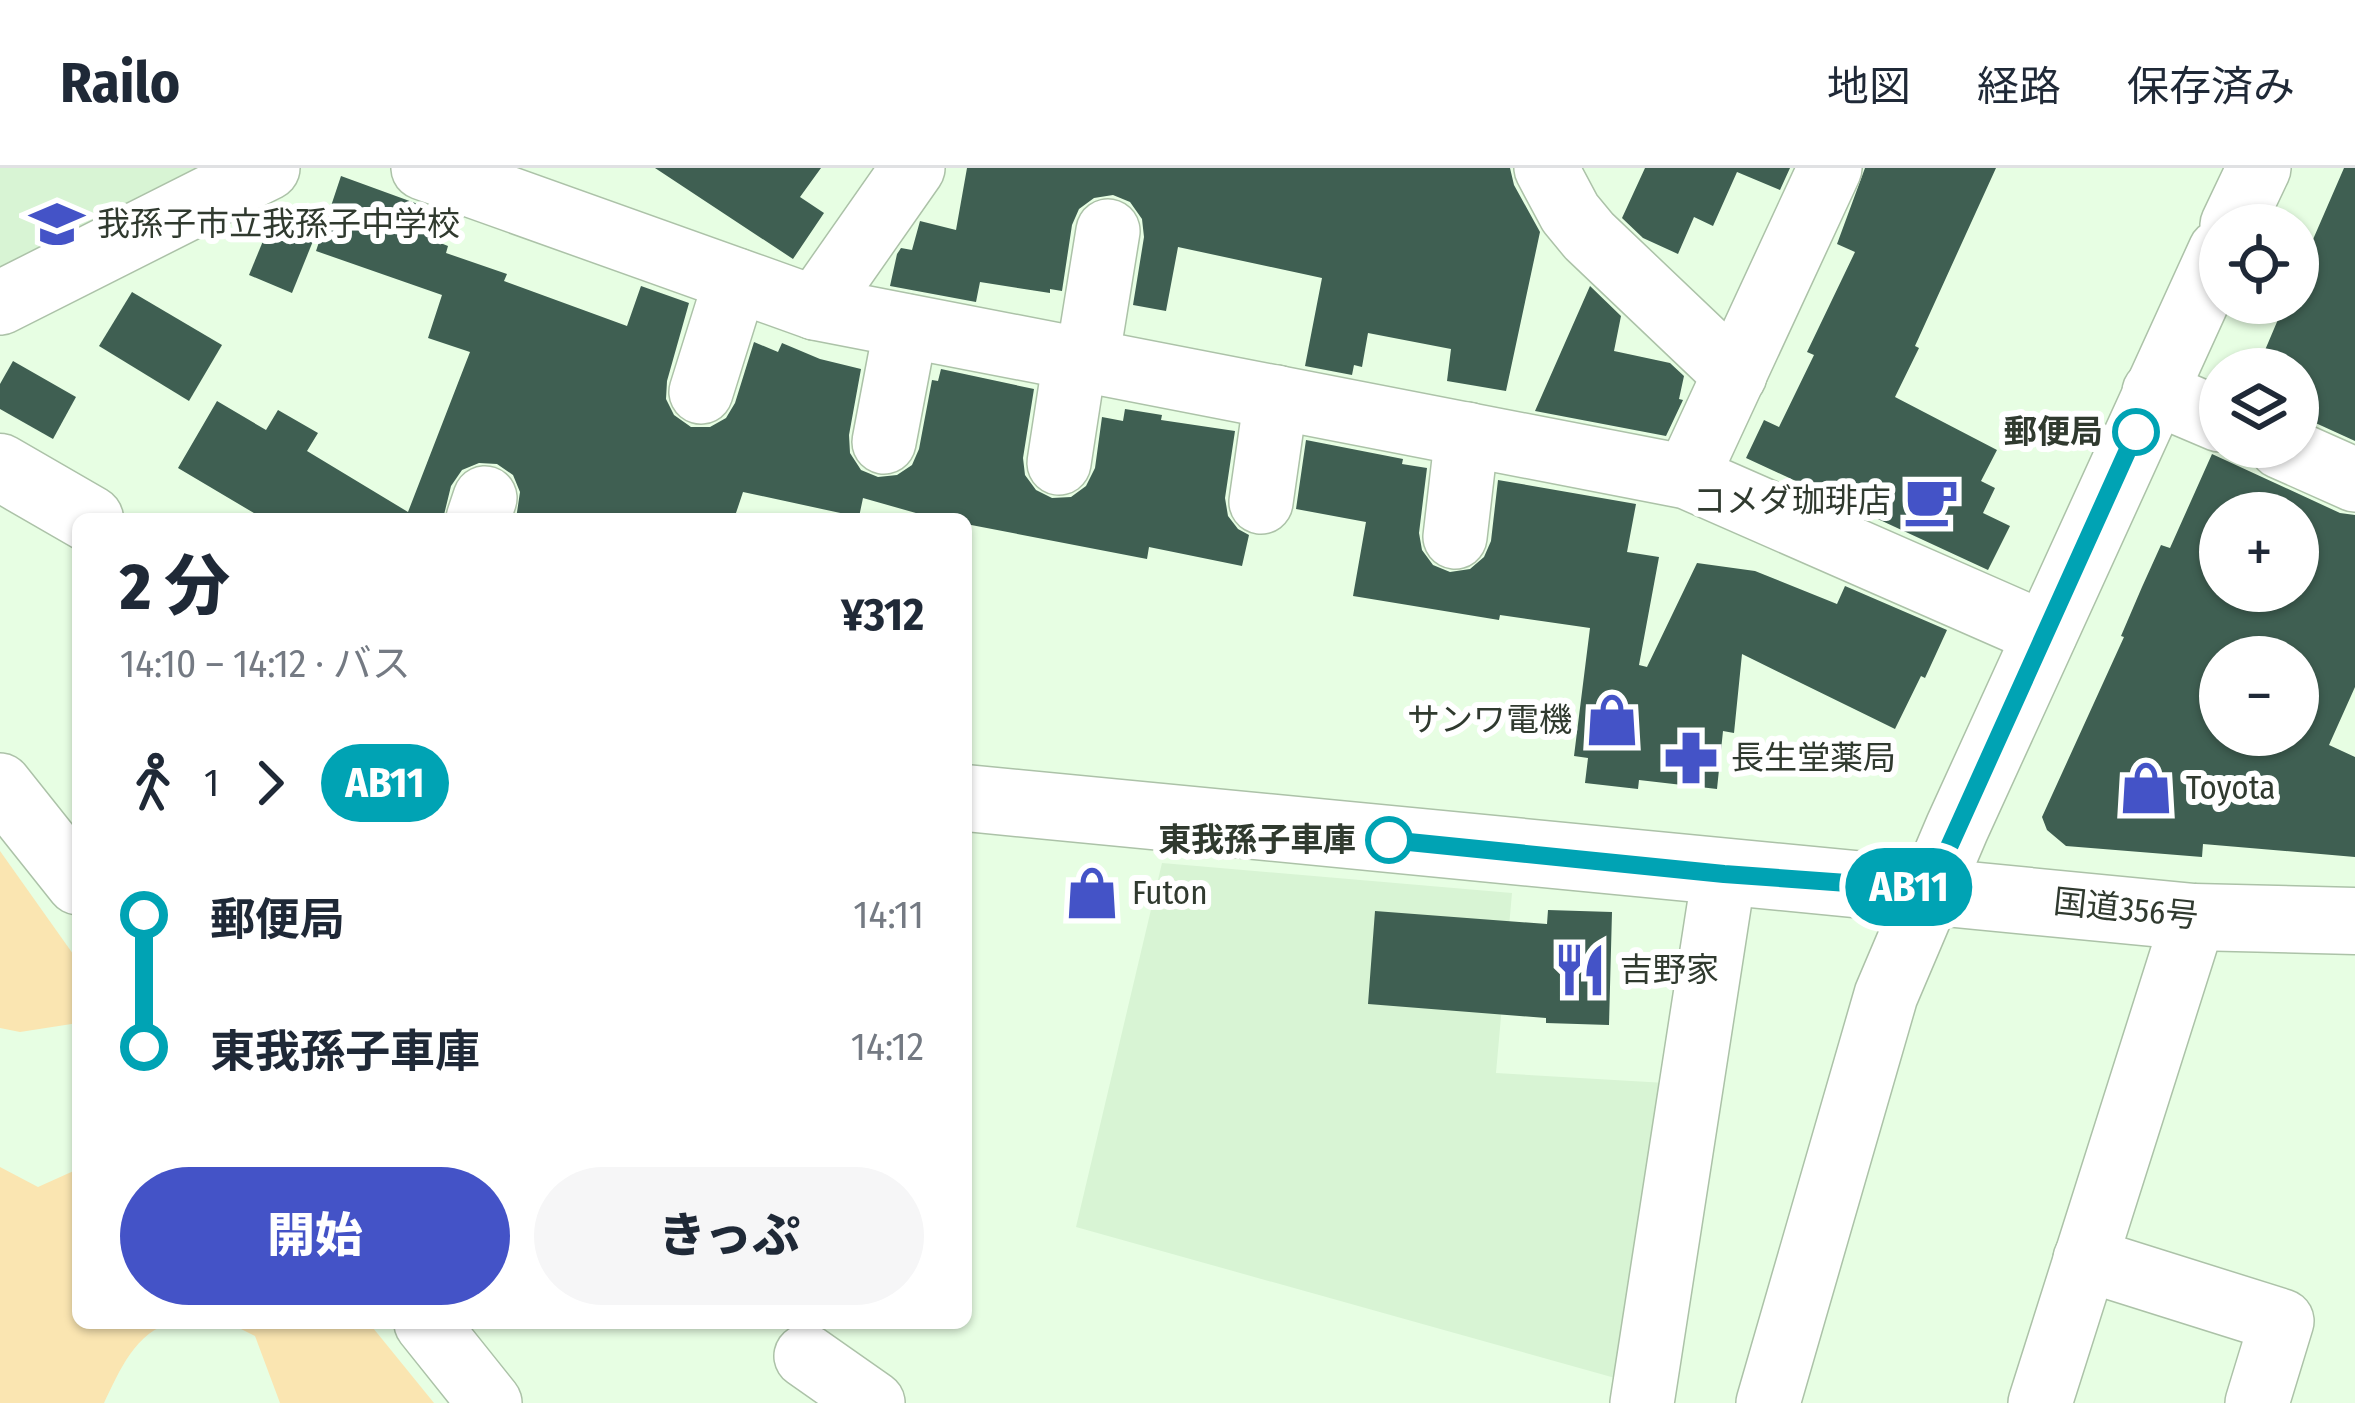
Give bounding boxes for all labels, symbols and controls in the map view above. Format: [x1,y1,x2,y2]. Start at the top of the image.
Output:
text: Railo [60,49,180,117]
text: 地図 [1827,62,1911,112]
text: 経路 [1977,62,2061,112]
text: 保存済み [2127,62,2295,112]
school or university icon: 我孫子市立我孫子中学校 [28,195,86,253]
place label: 我孫子市立我孫子中学校 [97,204,460,244]
map controls [2199,204,2319,756]
button: locate [2199,204,2319,324]
button: layers [2199,348,2319,468]
marker: 郵便局 [2114,410,2158,454]
place label: 郵便局 [2004,412,2103,452]
cafe icon: コメダ珈琲店 [1902,472,1960,530]
place label: コメダ珈琲店 [1693,481,1891,521]
button: + [2199,492,2319,612]
text: 2 分 [120,547,230,626]
text: ¥312 [841,588,924,642]
button: − [2199,636,2319,756]
text: 14:10 – 14:12 · バス [120,641,411,687]
shop icon: サンワ電機 [1583,691,1641,749]
place label: サンワ電機 [1407,700,1572,740]
pharmacy icon: 長生堂薬局 [1662,729,1720,787]
place label: 長生堂薬局 [1731,738,1896,778]
icon: walk [120,750,186,816]
icon: forward [237,750,303,816]
text: AB11 [345,758,425,808]
shop icon: Toyota [2117,759,2175,817]
text: 1 [204,760,219,806]
place label: Toyota [2186,768,2275,808]
marker: 東我孫子車庫 [1367,818,1411,862]
place label: 東我孫子車庫 [1158,820,1356,860]
line badge: AB11 [1825,848,1993,926]
text: AB11 [1869,862,1949,912]
shop icon: Futon [1063,864,1121,922]
place label: Futon [1132,873,1208,913]
street label: 国道356号 [2052,882,2200,936]
text: 14:11 [853,892,924,938]
text: 郵便局 [210,893,345,947]
restaurant icon: 吉野家 [1551,941,1609,999]
place label: 吉野家 [1620,950,1719,990]
text: 14:12 [851,1024,924,1070]
text: 東我孫子車庫 [210,1025,480,1079]
button: 開始 [120,1167,510,1305]
button: きっぷ [534,1167,924,1305]

